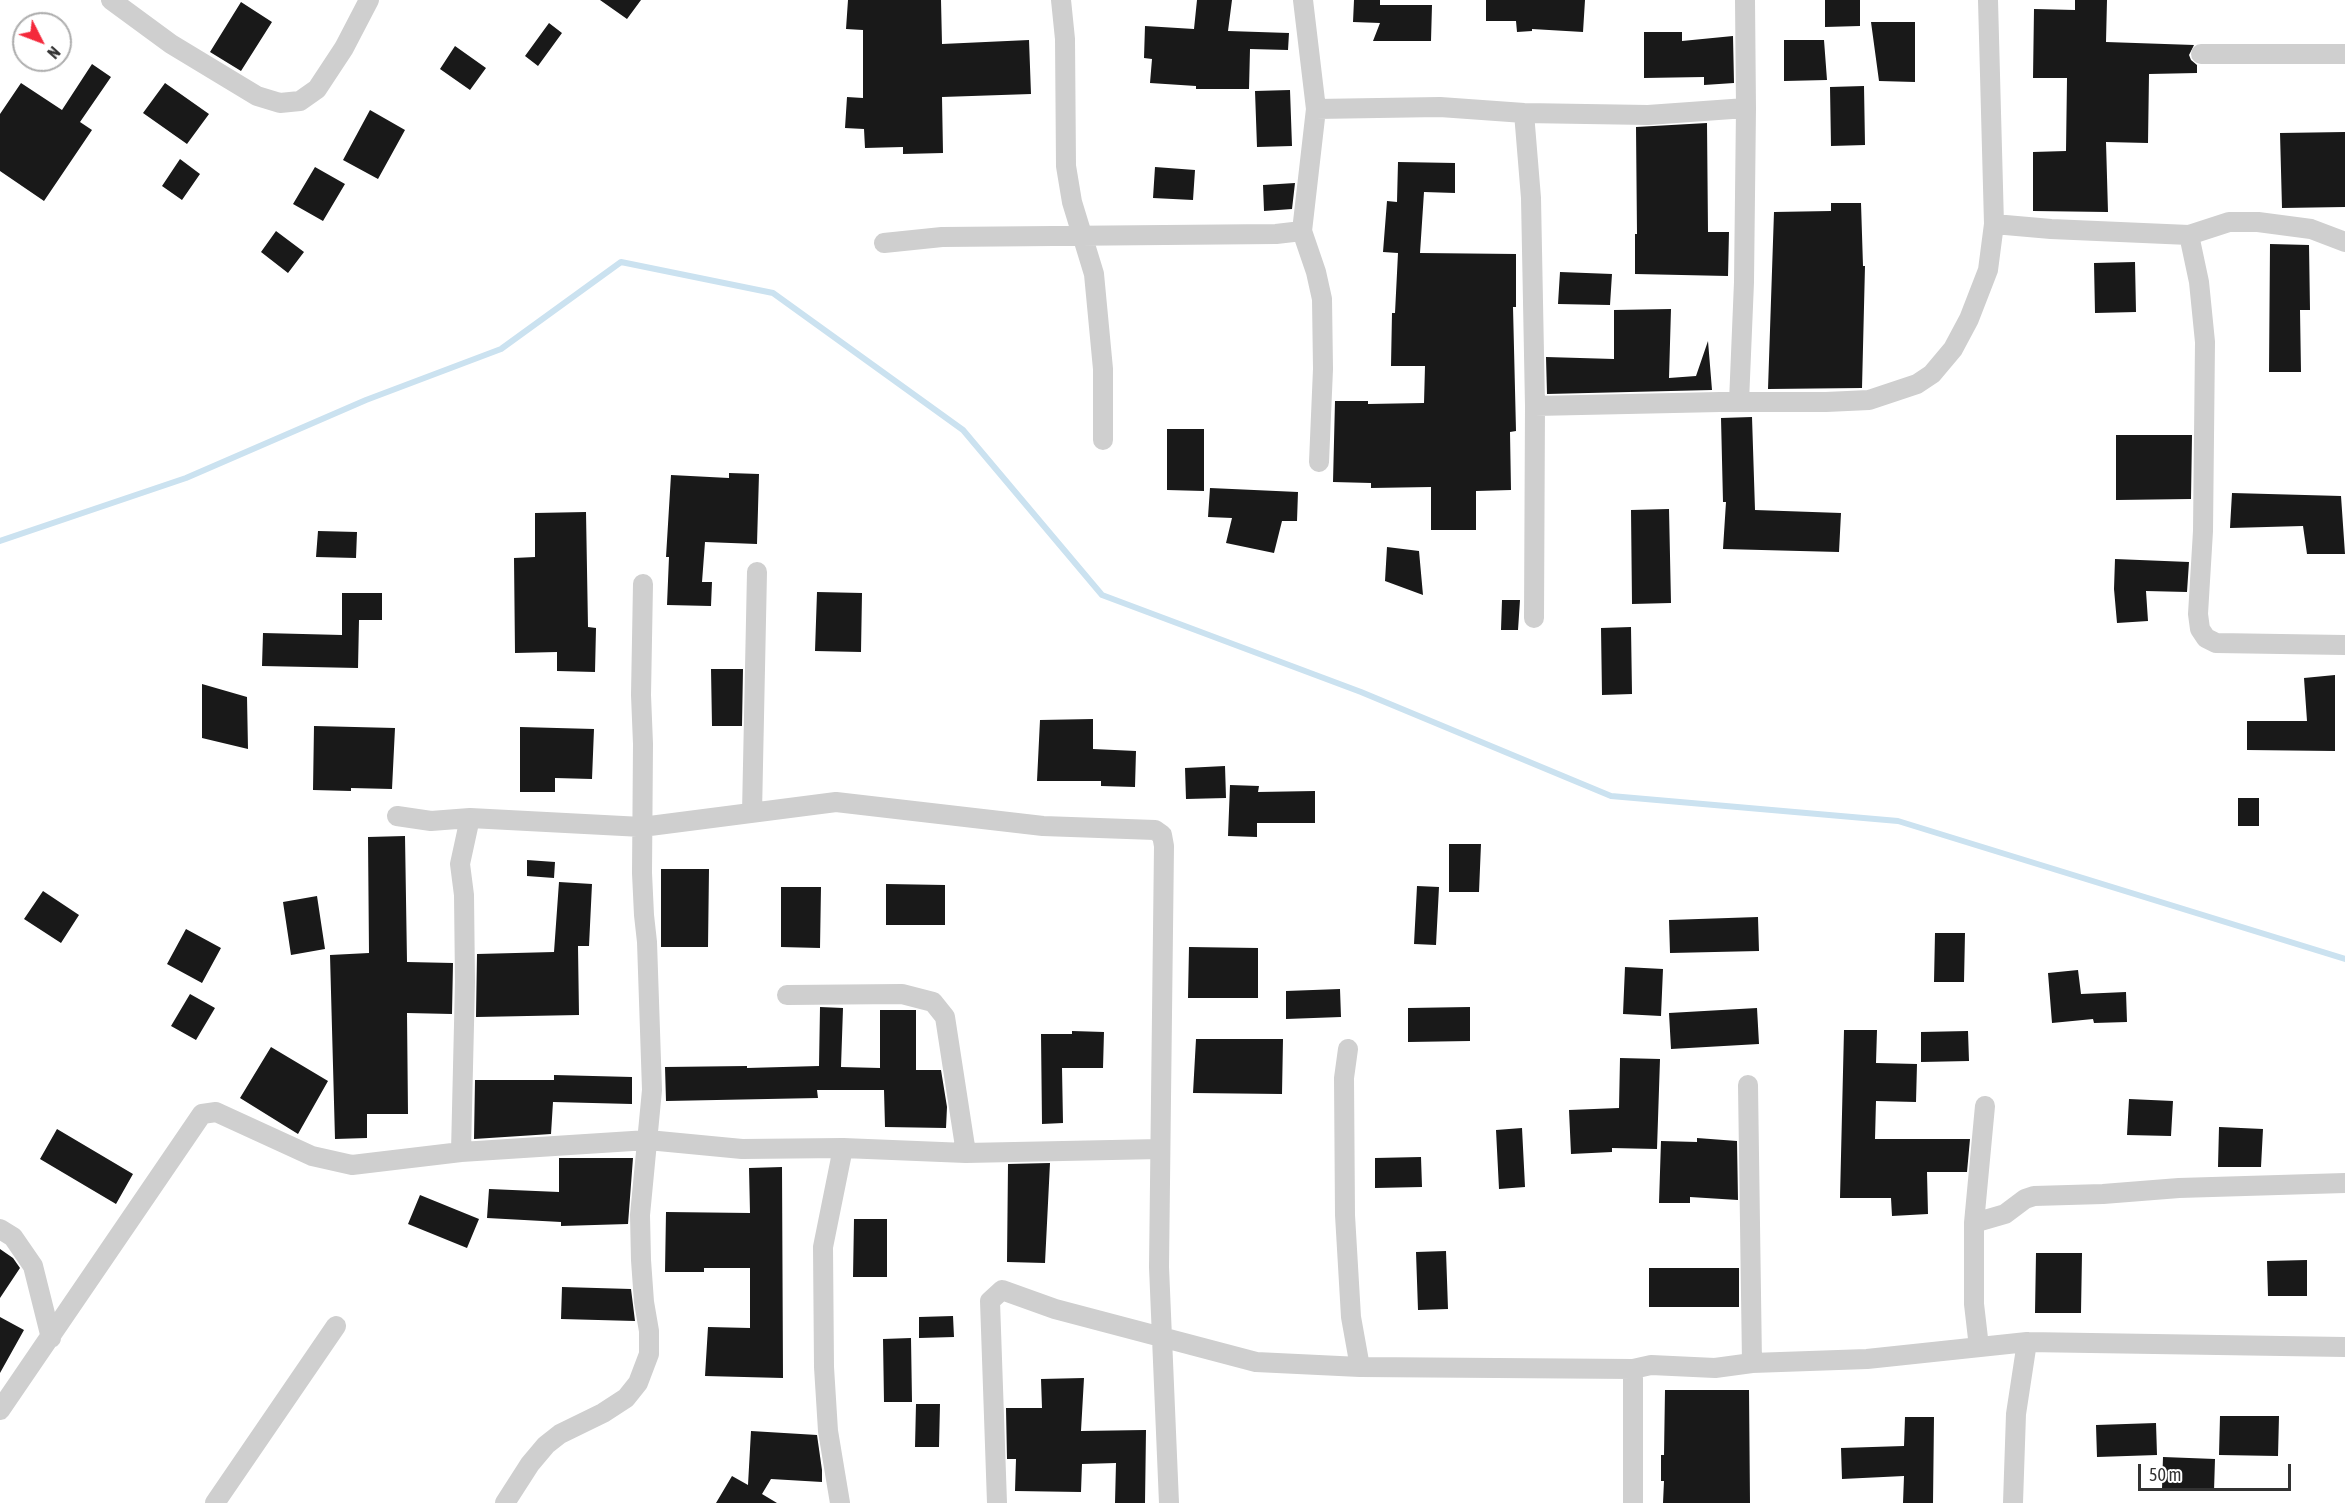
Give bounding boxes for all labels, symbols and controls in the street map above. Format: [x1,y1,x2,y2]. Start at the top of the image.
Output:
north arrow [12,12,72,72]
text: N [44,43,64,62]
scale bar [2141,1452,2294,1490]
text: 50 m [2149,1464,2181,1485]

